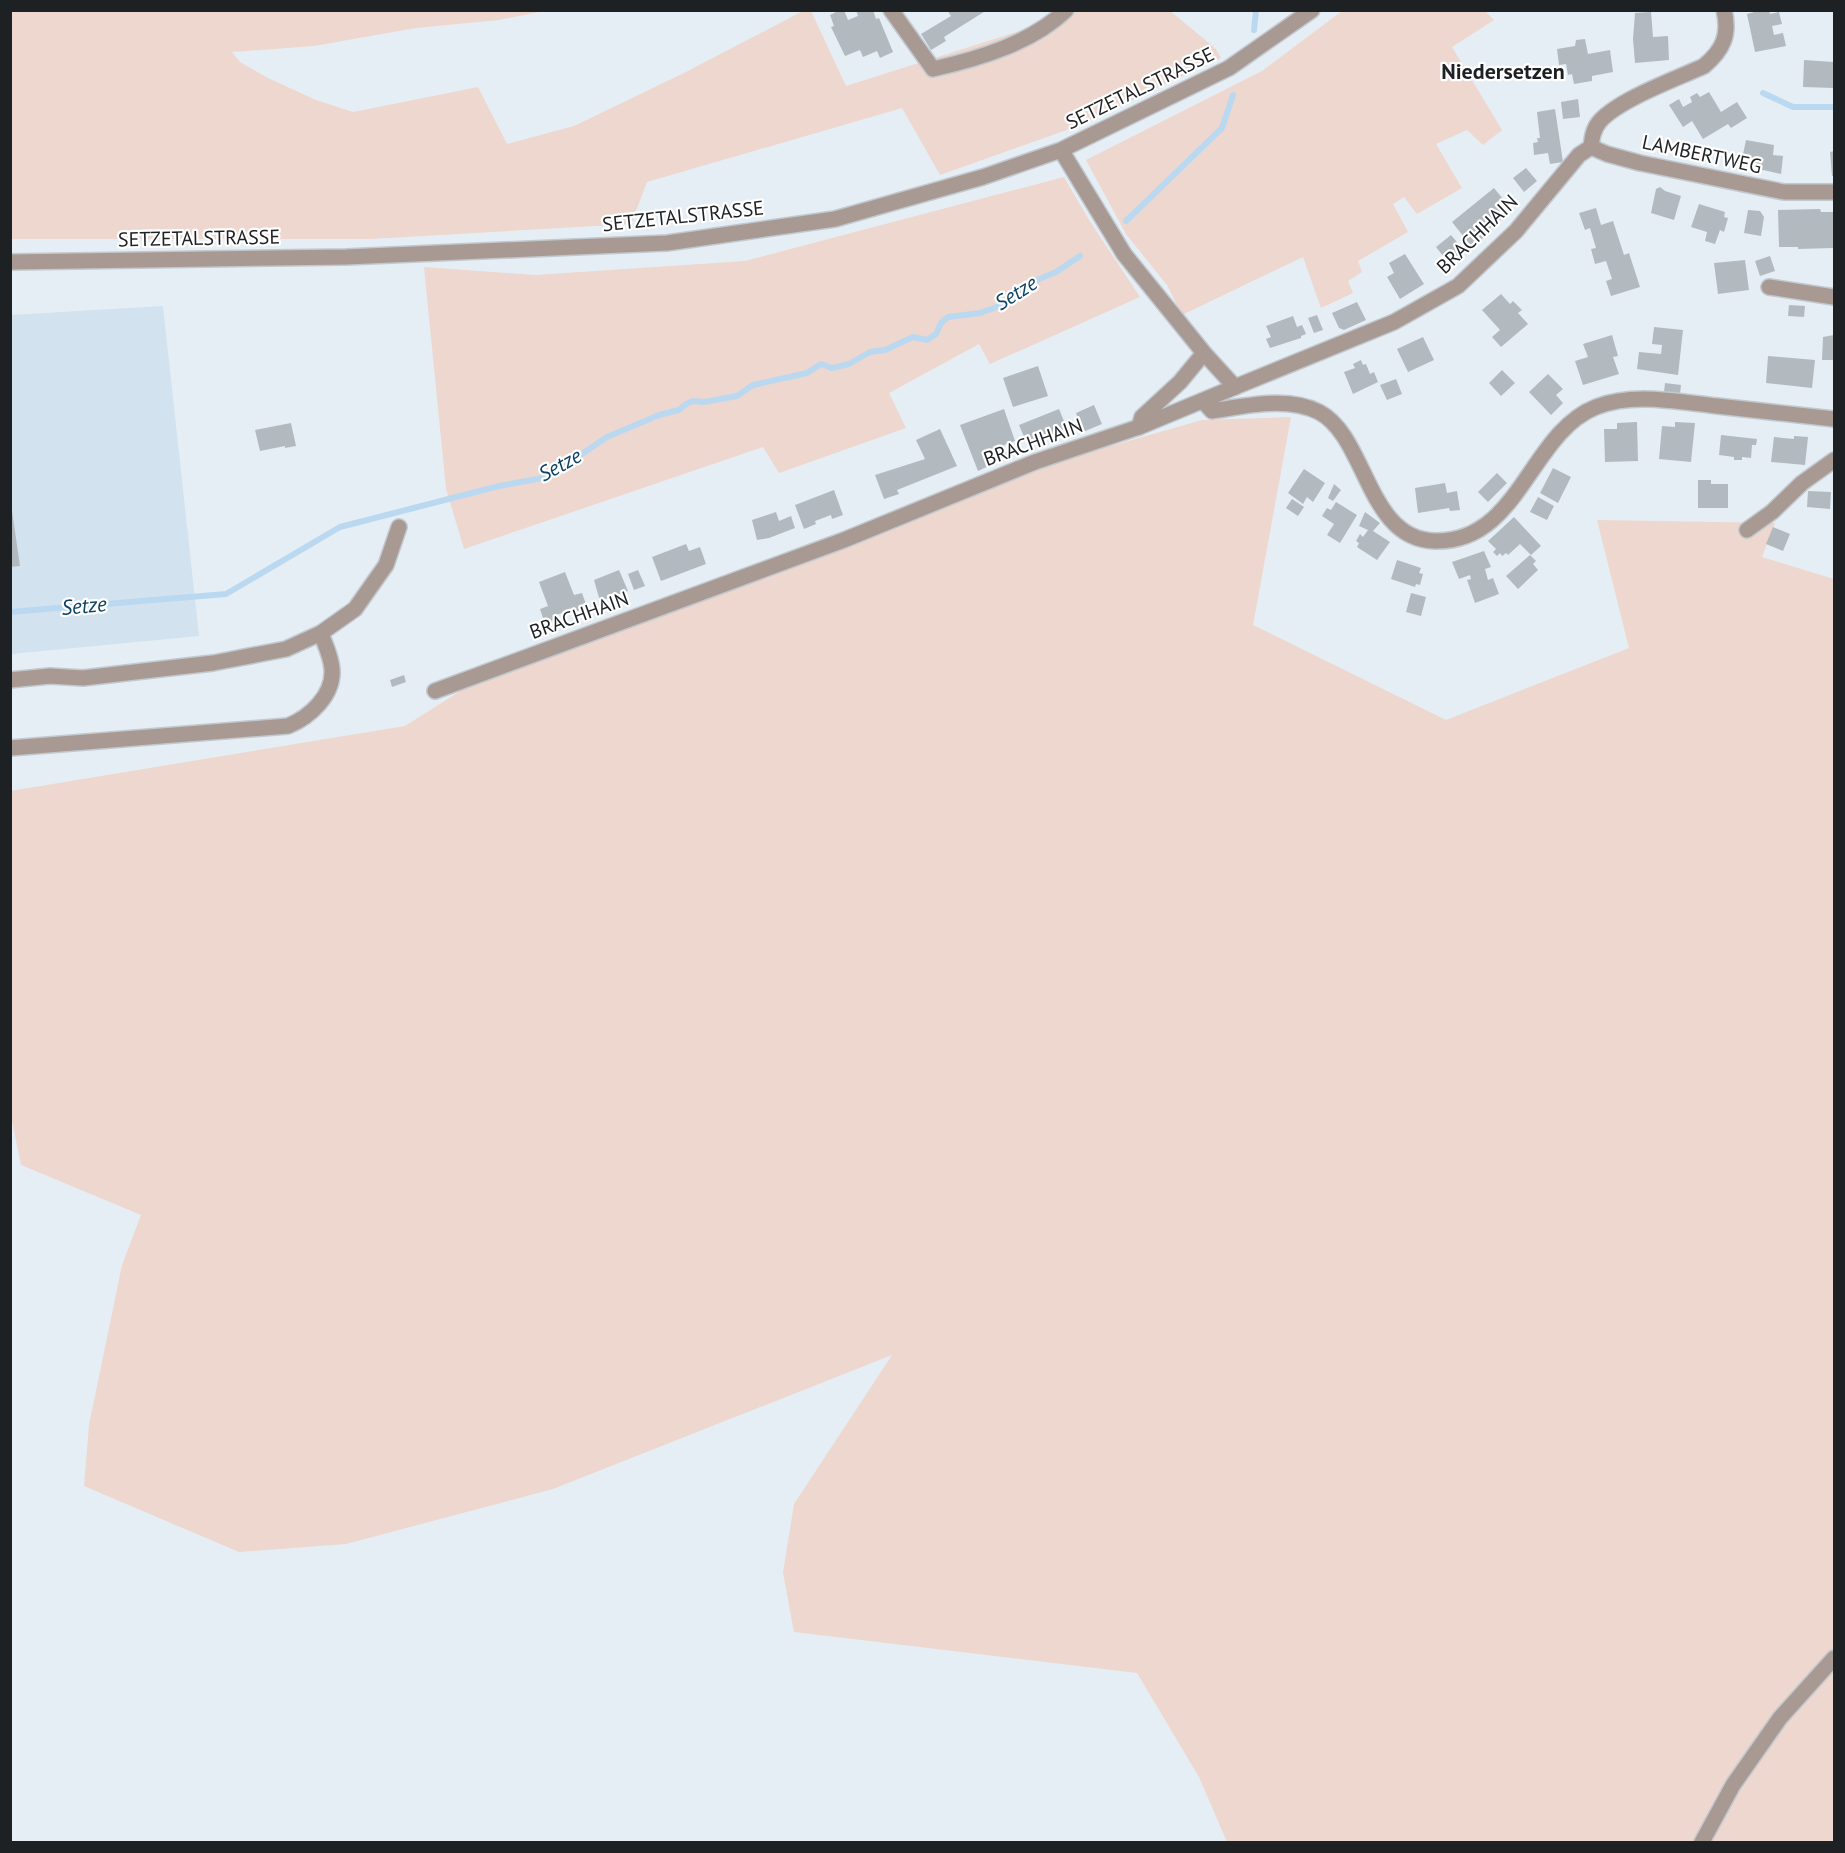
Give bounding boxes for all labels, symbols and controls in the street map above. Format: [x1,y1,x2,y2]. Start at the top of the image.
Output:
street label: SETZETALSTRASSE [1061,41,1219,135]
district label: Niedersetzen [1441,57,1565,85]
street label: LAMBERTWEG [1640,129,1764,179]
street label: BRACHHAIN [1431,189,1523,279]
street label: SETZETALSTRASSE [601,195,765,237]
street label: SETZETALSTRASSE [118,224,280,252]
water label: Setze [989,269,1042,316]
street label: BRACHHAIN [980,412,1086,472]
water label: Setze [533,442,586,487]
street label: BRACHHAIN [526,585,632,645]
water label: Setze [60,590,108,621]

